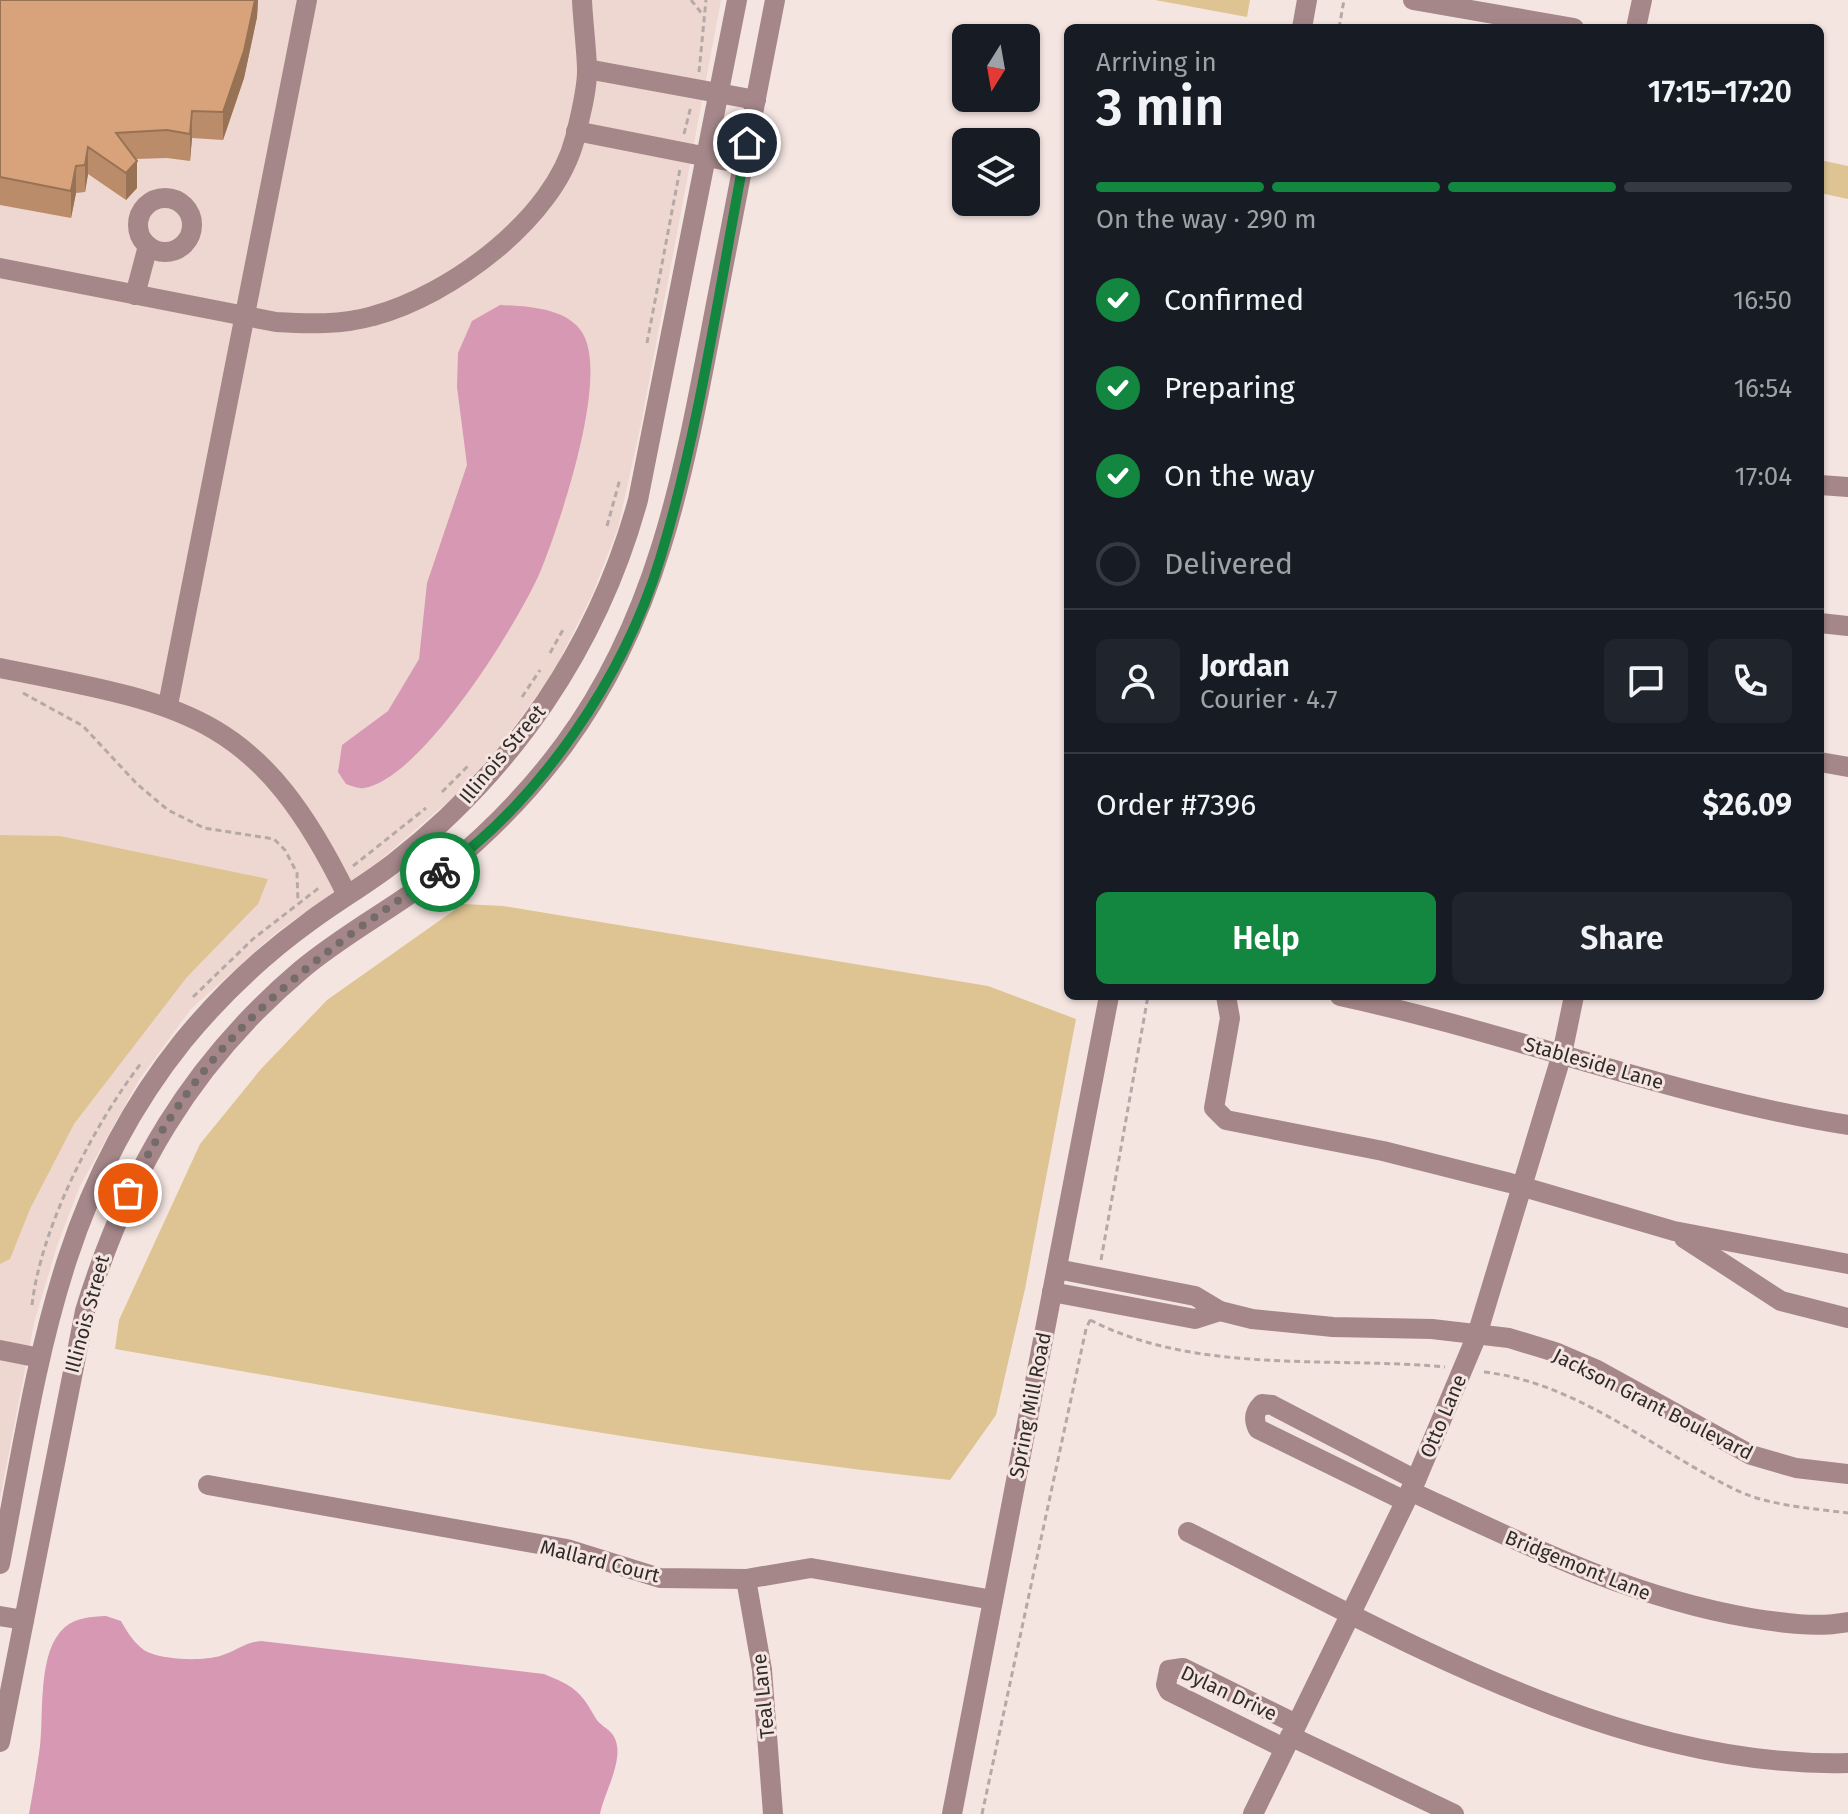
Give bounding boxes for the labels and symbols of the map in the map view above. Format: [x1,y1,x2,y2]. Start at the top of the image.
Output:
north arrow [952,24,1040,112]
pin [713,109,781,177]
street label: Illinois Street [454,699,551,808]
courier [400,832,480,912]
street label: Stableside Lane [1522,1032,1666,1094]
pin [94,1159,162,1227]
street label: Illinois Street [60,1252,114,1376]
street label: Spring Mill Road [1004,1330,1056,1480]
street label: Jackson Grant Boulevard [1549,1343,1757,1465]
street label: Otto Lane [1415,1371,1471,1461]
street label: Bridgemont Lane [1502,1525,1654,1605]
street label: Mallard Court [538,1535,663,1588]
street label: Teal Lane [747,1652,779,1740]
street label: Dylan Drive [1177,1660,1281,1726]

